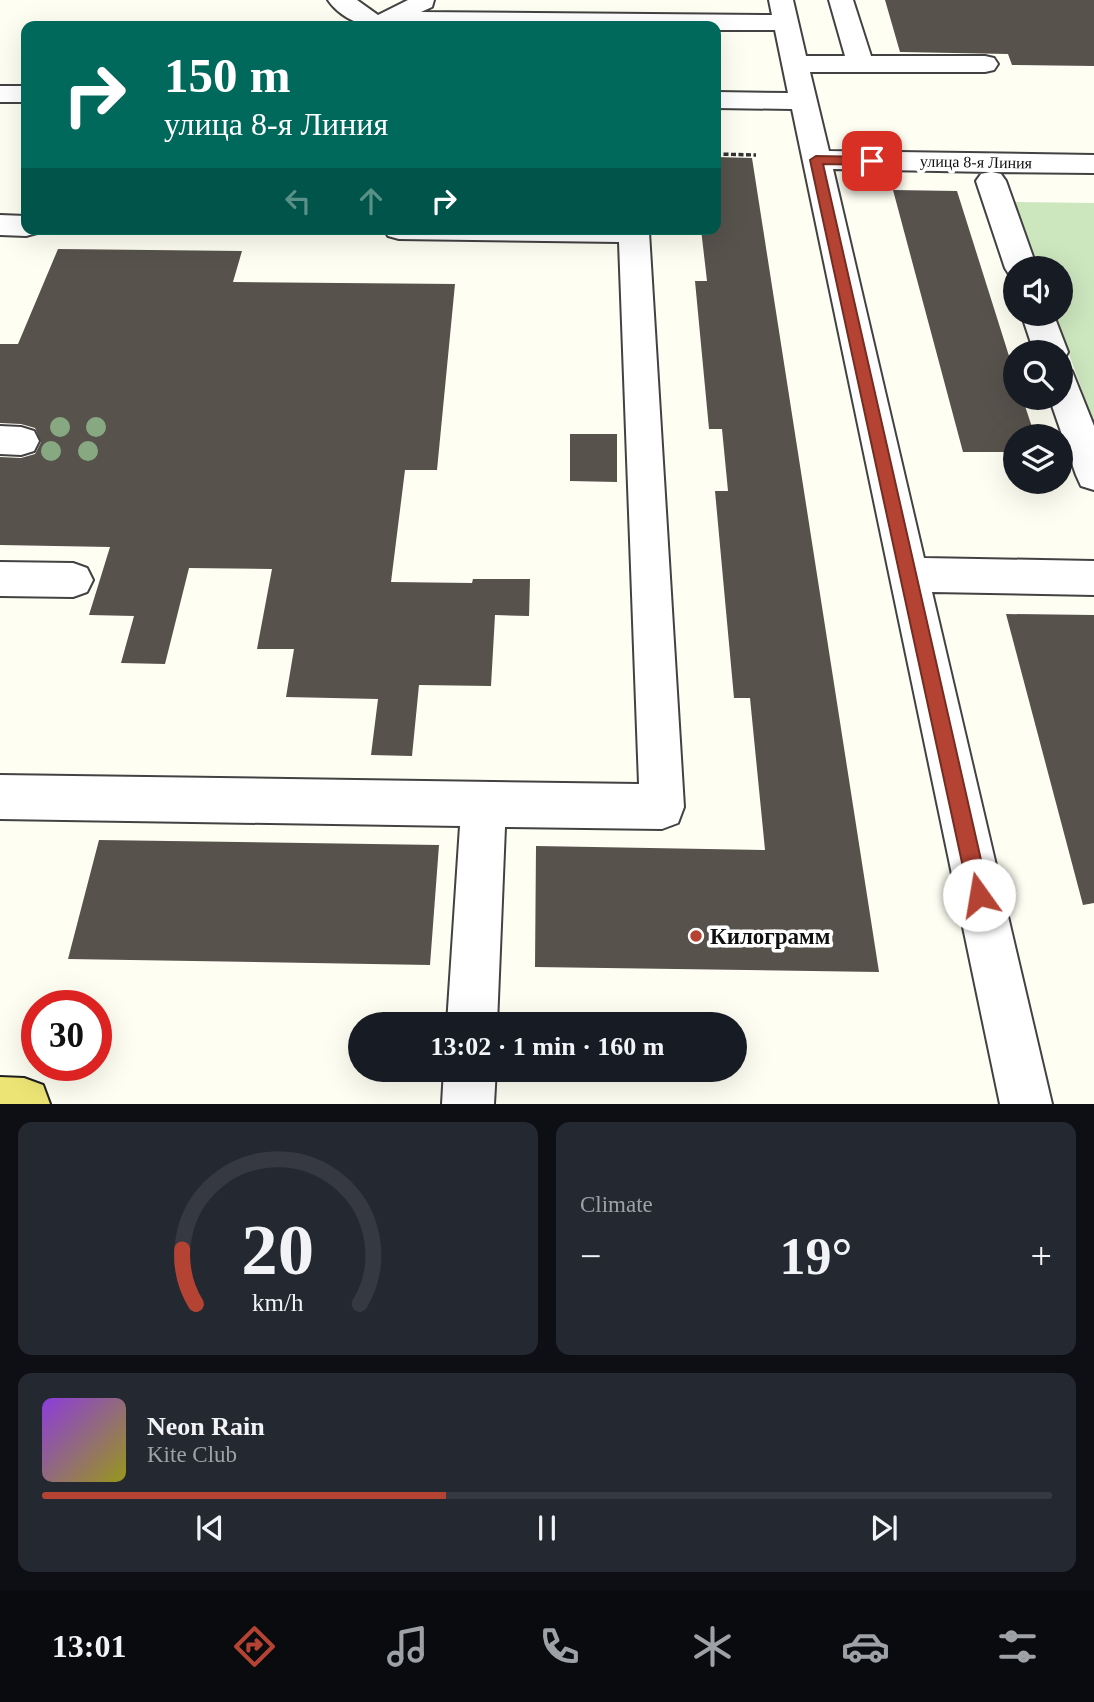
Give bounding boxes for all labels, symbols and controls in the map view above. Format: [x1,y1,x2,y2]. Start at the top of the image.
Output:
text: 150 m [164,48,291,103]
icon: right [49,49,140,140]
text: улица 8-я Линия [164,106,388,142]
pin [842,131,902,191]
icon: arrive [853,142,891,180]
street label: улица 8-я Линия [920,153,1033,172]
icon: left [279,182,317,220]
icon: ahead [352,182,390,220]
icon: right [425,182,463,220]
map controls [1003,256,1073,494]
button: sound [1003,256,1073,326]
button: search [1003,340,1073,410]
button: layers [1003,424,1073,494]
position arrow [942,858,1016,932]
place label: Килограмм [710,924,830,949]
marker: Килограмм [688,928,704,944]
speed limit sign: 30 [21,990,112,1081]
text: 13:02 · 1 min · 160 m [431,1032,665,1061]
text: Climate [580,1192,653,1217]
text: 20 [242,1210,314,1291]
text: 19° [780,1228,852,1285]
text: − [580,1235,601,1277]
text: + [1031,1235,1052,1277]
text: km/h [252,1289,304,1316]
text: Neon Rain [147,1412,265,1441]
text: Kite Club [147,1442,237,1467]
icon: previous [191,1509,229,1547]
icon: pause [528,1509,566,1547]
icon: next [865,1509,903,1547]
icon: directions [230,1622,279,1671]
icon: music [383,1622,432,1671]
icon: phone [535,1622,584,1671]
icon: climate [688,1622,737,1671]
icon: car [841,1622,890,1671]
icon: filters [993,1622,1042,1671]
text: 13:01 [52,1628,126,1664]

